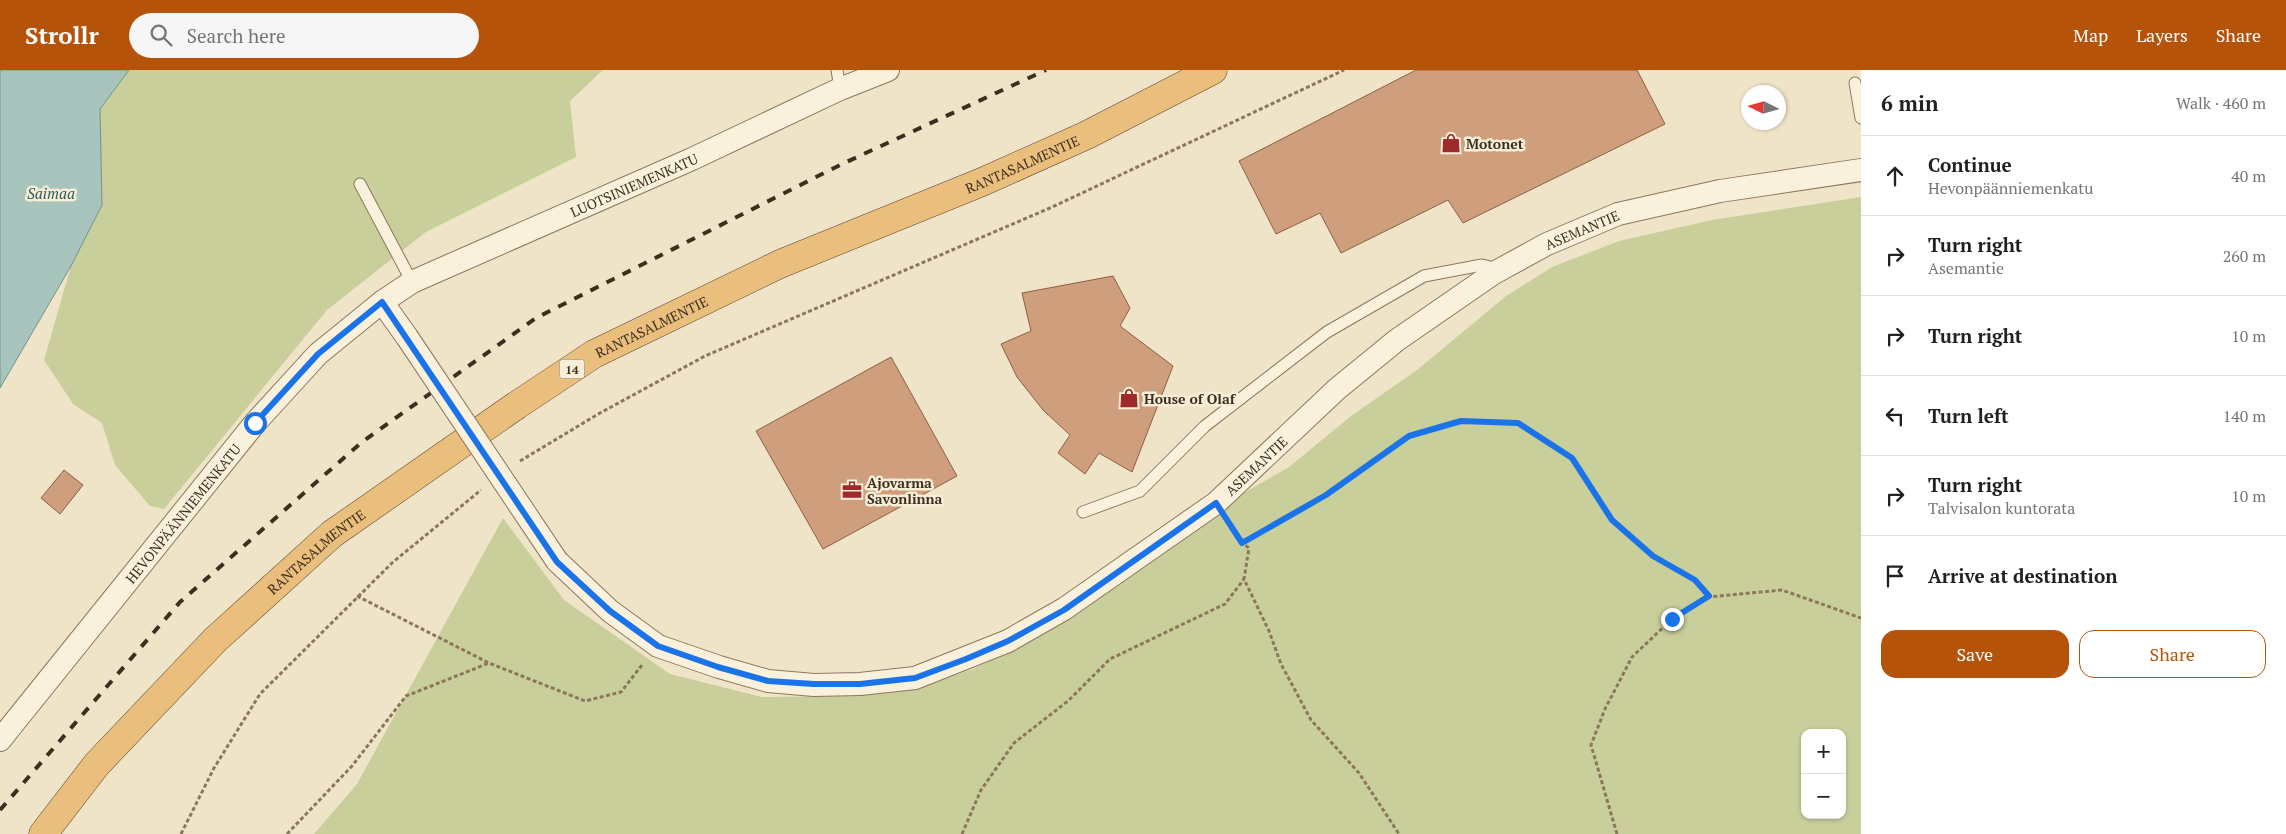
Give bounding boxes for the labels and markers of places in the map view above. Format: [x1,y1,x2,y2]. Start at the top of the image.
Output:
shop icon: Motonet [1440,132,1462,154]
place label: Motonet [1466,134,1524,153]
shop icon: House of Olaf [1118,387,1140,409]
place label: House of Olaf [1144,389,1237,408]
place label: Ajovarma Savonlinna [867,473,943,508]
office icon: Ajovarma Savonlinna [841,479,863,501]

